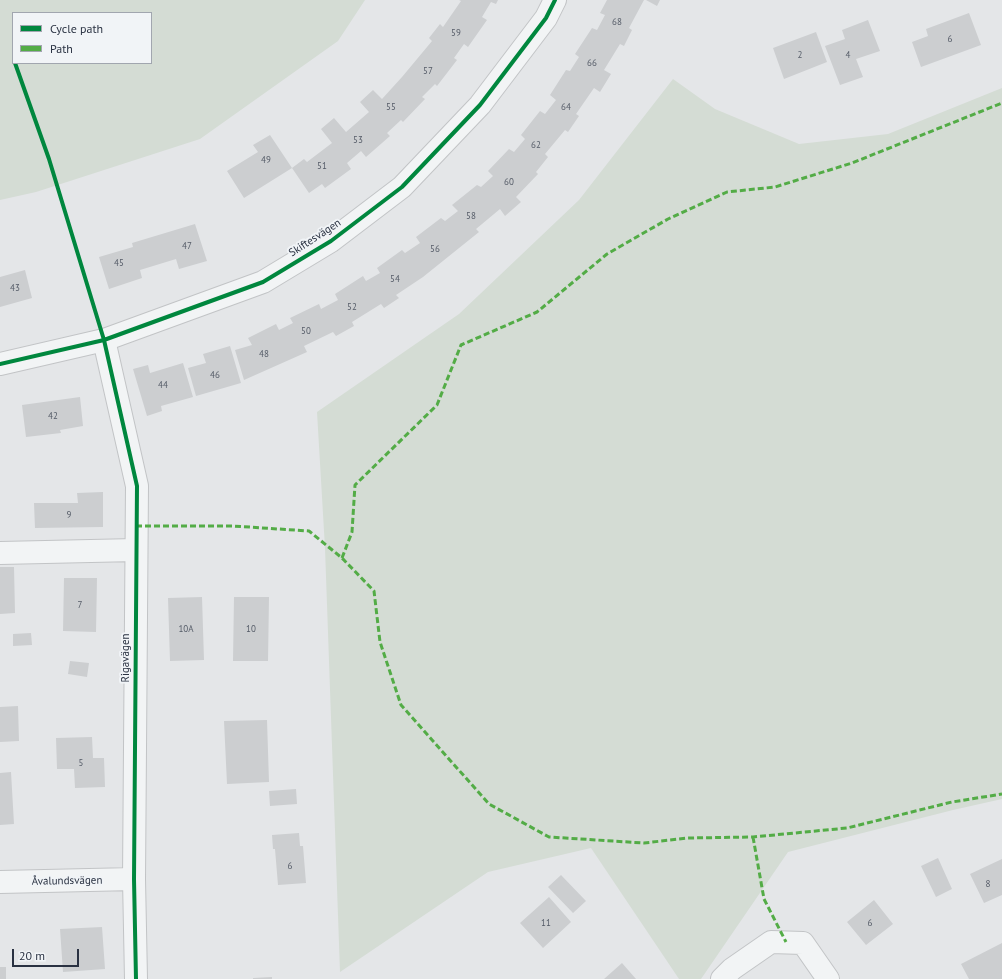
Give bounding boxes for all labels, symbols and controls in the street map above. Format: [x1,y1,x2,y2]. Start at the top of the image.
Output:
legend [12,12,152,64]
house number: 68 [612,17,622,27]
text: Cycle path [50,21,103,36]
house number: 59 [451,28,461,38]
house number: 6 [948,34,952,44]
text: Path [50,41,73,56]
house number: 2 [798,50,802,60]
house number: 4 [846,50,850,60]
house number: 66 [587,58,597,68]
house number: 57 [423,66,433,76]
house number: 55 [386,102,396,112]
house number: 64 [561,102,571,112]
house number: 53 [353,135,363,145]
house number: 62 [531,140,541,150]
house number: 49 [261,155,271,165]
house number: 51 [317,161,327,171]
house number: 60 [504,177,514,187]
house number: 58 [466,211,476,221]
street label: Skiftesvägen [286,216,344,260]
house number: 47 [182,241,192,251]
house number: 56 [430,244,440,254]
house number: 45 [114,258,124,268]
house number: 54 [390,274,400,284]
house number: 43 [10,283,20,293]
house number: 52 [347,302,357,312]
house number: 50 [301,326,311,336]
house number: 48 [259,349,269,359]
house number: 46 [210,370,220,380]
house number: 44 [158,380,168,390]
house number: 42 [48,411,58,421]
house number: 9 [67,510,71,520]
house number: 7 [78,600,82,610]
house number: 10A [178,624,194,634]
house number: 10 [246,624,256,634]
street label: Rigavägen [119,633,133,683]
house number: 5 [79,758,83,768]
house number: 6 [288,861,292,871]
street label: Åvalundsvägen [31,874,103,888]
house number: 8 [986,879,990,889]
house number: 11 [541,918,551,928]
house number: 6 [868,918,872,928]
scale bar [14,941,81,967]
text: 20 m [19,948,45,963]

